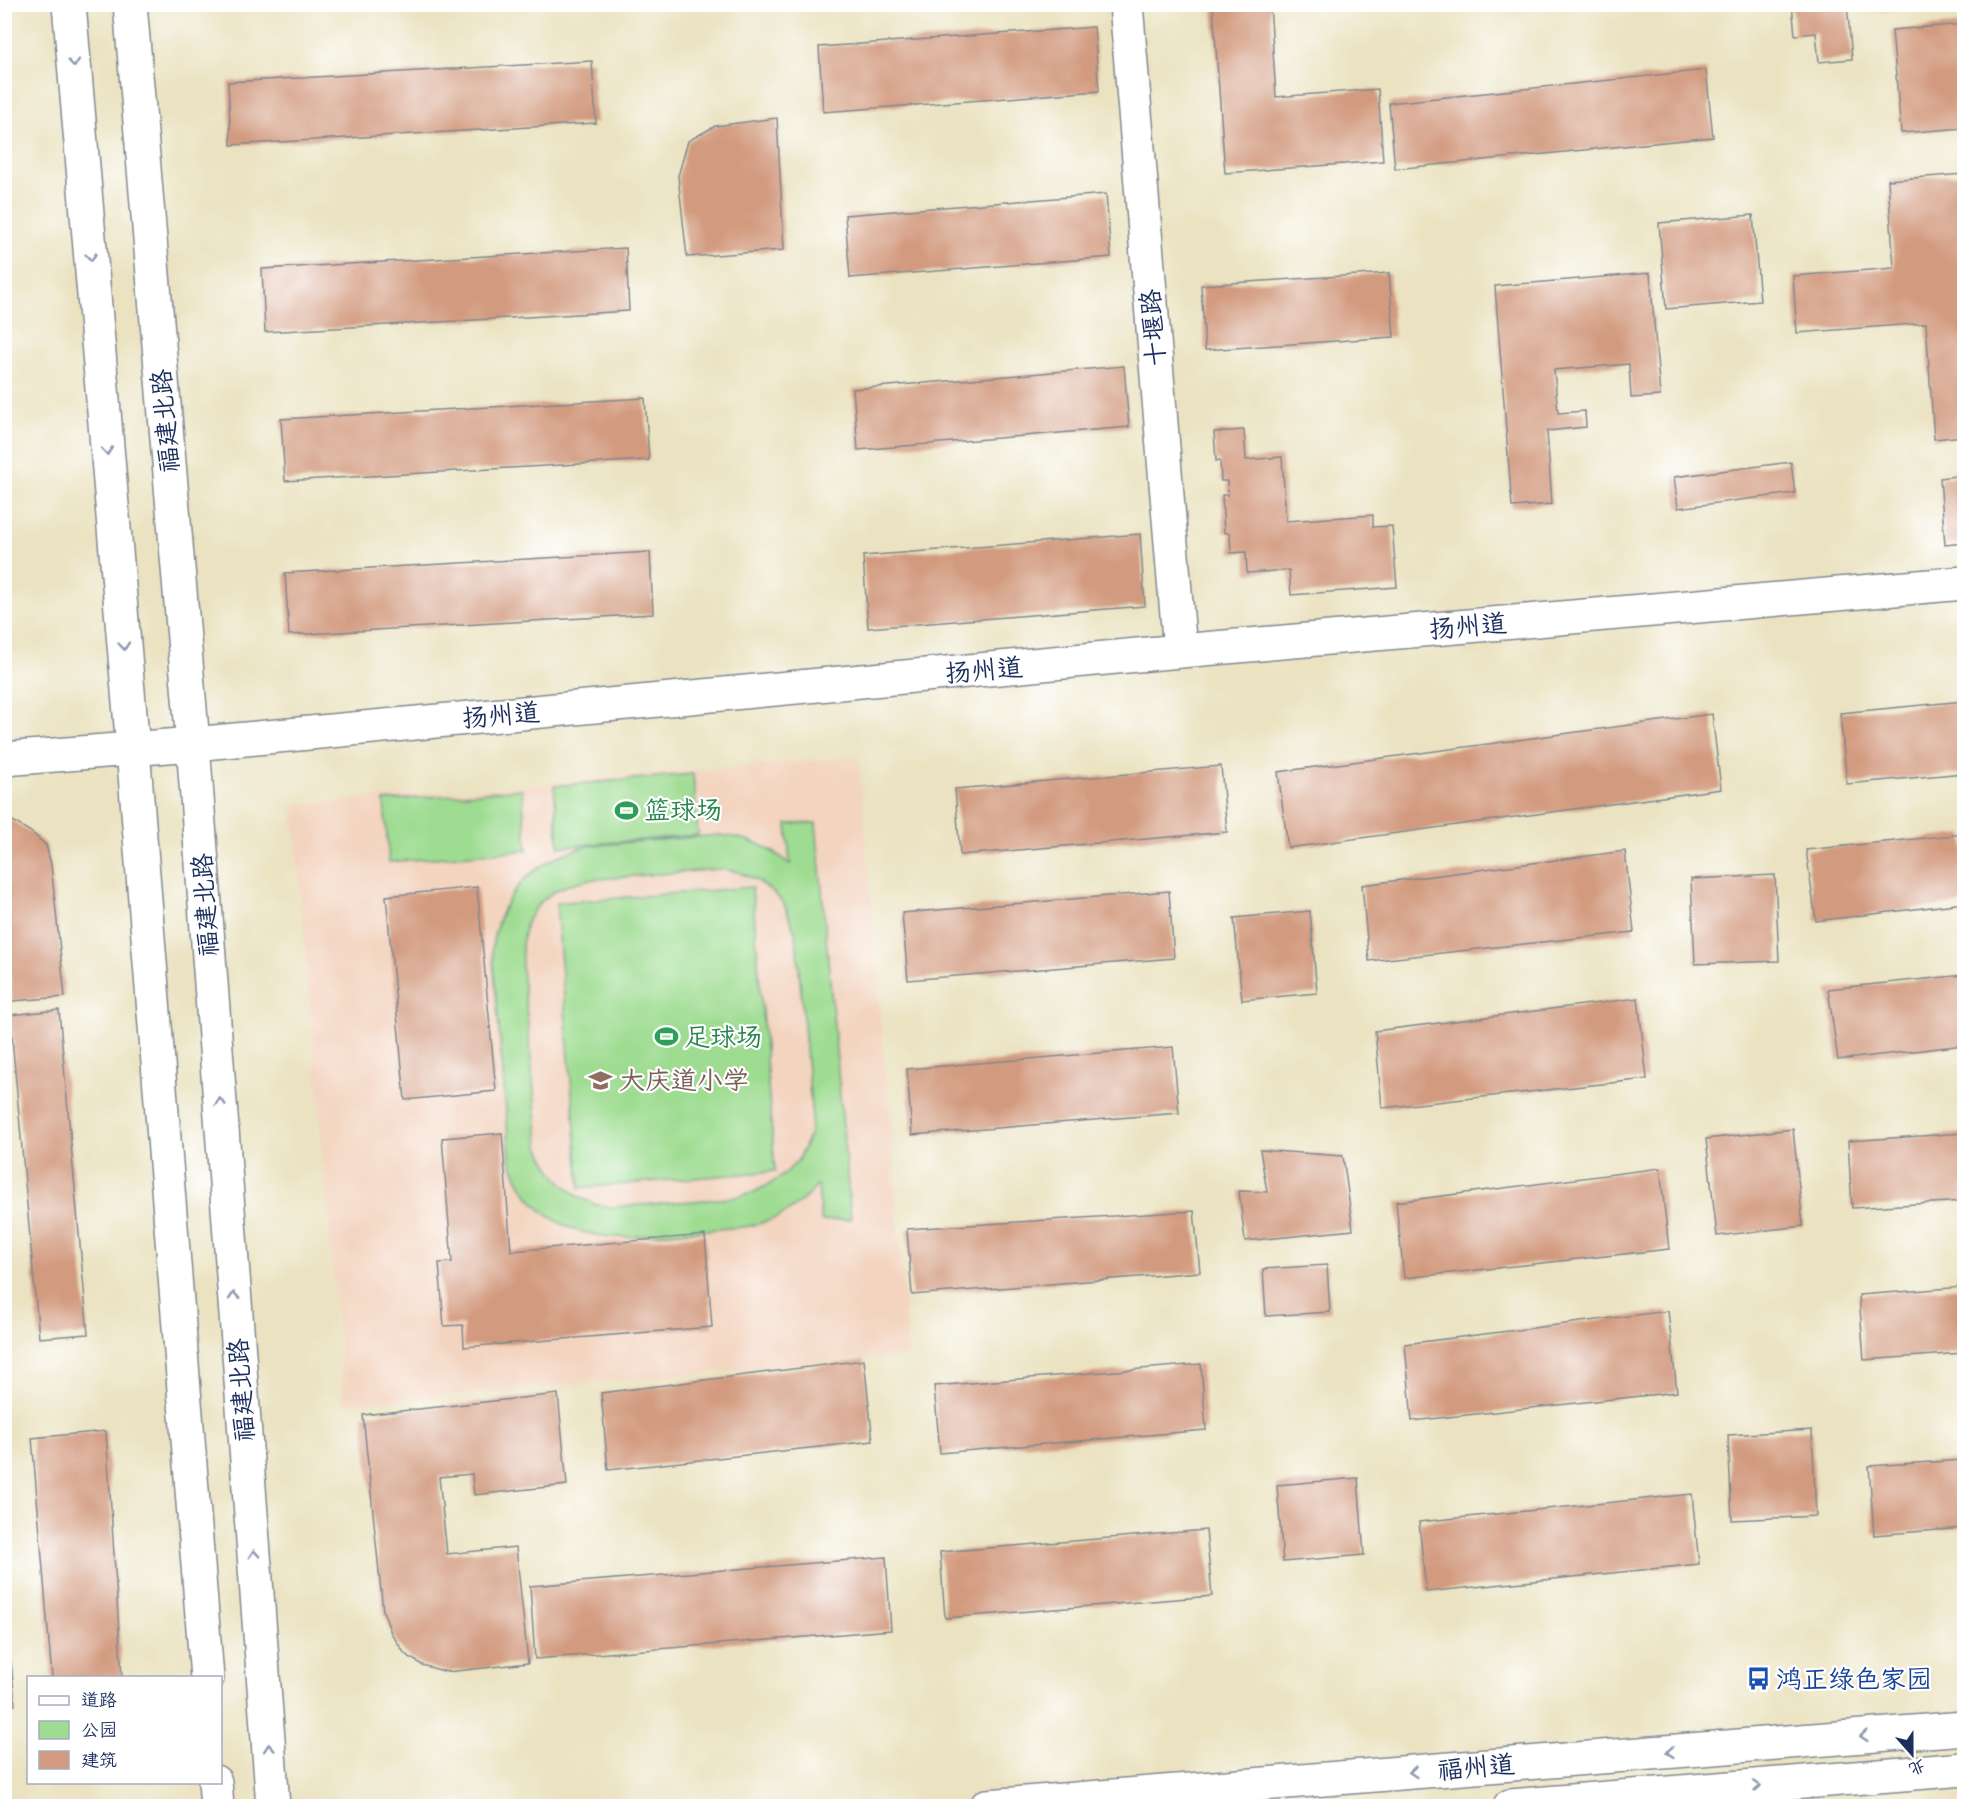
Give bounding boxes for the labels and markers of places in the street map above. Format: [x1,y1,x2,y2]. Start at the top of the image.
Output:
place label: 篮球场 [644,794,722,826]
sports icon: 篮球场 [613,797,639,823]
place label: 足球场 [684,1021,762,1053]
sports icon: 足球场 [653,1024,679,1050]
place label: 大庆道小学 [619,1064,749,1096]
school or university icon: 大庆道小学 [588,1067,614,1093]
place label: 鸿正绿色家园 [1776,1663,1932,1695]
bus stop icon: 鸿正绿色家园 [1745,1666,1771,1692]

